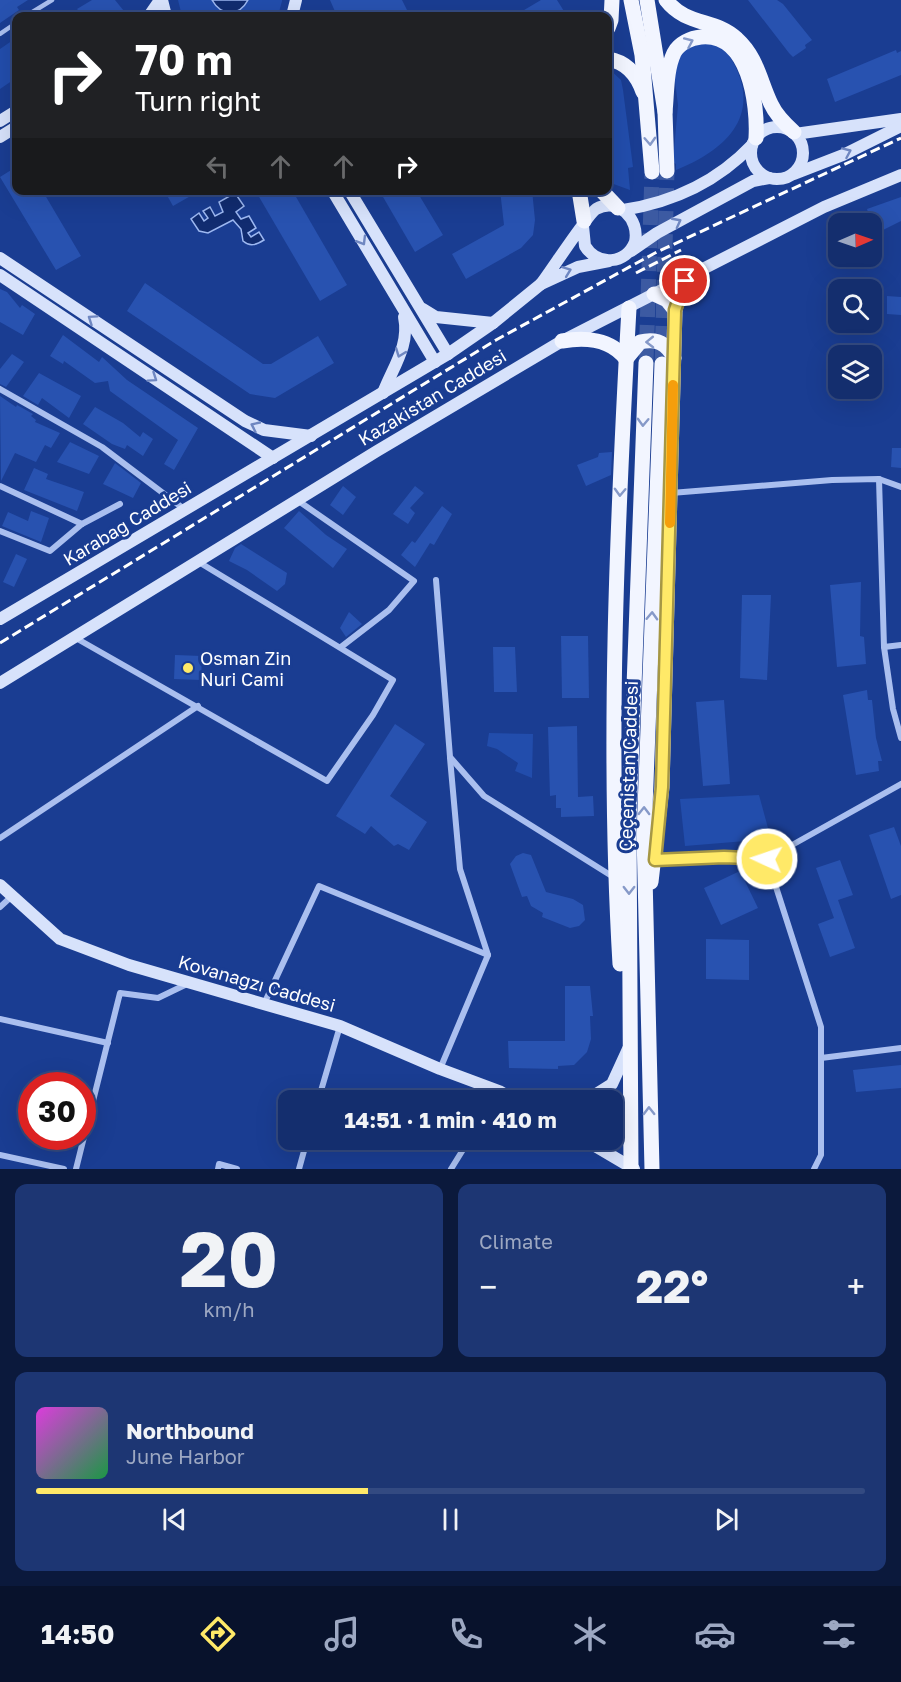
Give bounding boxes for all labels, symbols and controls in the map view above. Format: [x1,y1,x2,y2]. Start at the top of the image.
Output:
text: 70 m [135,34,232,84]
icon: right [36,36,114,114]
one-way arrow [683,37,694,49]
text: Turn right [135,85,261,117]
one-way arrow [644,137,657,146]
one-way arrow [840,148,851,160]
icon: left [201,150,234,183]
icon: ahead [264,150,297,183]
icon: ahead [327,150,360,183]
icon: right [390,150,423,183]
north arrow [828,213,882,267]
map controls [828,213,882,399]
one-way arrow [671,218,681,229]
one-way arrow [355,235,366,245]
pin [659,255,710,306]
icon: arrive [668,264,701,297]
one-way arrow [561,266,572,278]
button: search [828,279,882,333]
one-way arrow [88,315,98,327]
one-way arrow [645,336,654,349]
street label: Kazakistan Caddesi [354,344,510,450]
button: layers [828,345,882,399]
one-way arrow [395,347,408,357]
one-way arrow [147,371,158,382]
one-way arrow [637,417,650,426]
one-way arrow [251,421,262,433]
street label: Karabağ Caddesi [59,476,195,570]
one-way arrow [614,488,627,497]
one-way arrow [645,611,658,620]
place label: Osman Zin Nuri Cami [200,647,291,690]
marker: Osman Zin Nuri Cami [181,661,195,675]
street label: Çeçenistan Caddesi [614,680,642,852]
one-way arrow [638,806,651,815]
position arrow [735,827,799,891]
one-way arrow [623,885,635,894]
street label: Kovanağzı Caddesi [176,950,338,1016]
speed limit sign: 30 [18,1072,96,1150]
text: 14:51 · 1 min · 410 m [344,1106,557,1133]
one-way arrow [643,1106,655,1115]
text: 20 [180,1211,278,1304]
text: Climate [479,1229,553,1253]
text: 22° [636,1259,708,1313]
text: − [479,1267,497,1306]
text: + [847,1267,865,1306]
text: km/h [204,1297,254,1321]
text: Northbound [126,1417,254,1444]
text: June Harbor [126,1444,245,1468]
icon: previous [158,1503,191,1536]
icon: pause [434,1503,467,1536]
icon: next [710,1503,743,1536]
icon: directions [197,1613,239,1655]
icon: music [321,1613,363,1655]
icon: phone [445,1613,487,1655]
icon: climate [569,1613,611,1655]
icon: car [694,1613,736,1655]
icon: filters [818,1613,860,1655]
text: 14:50 [41,1618,115,1650]

